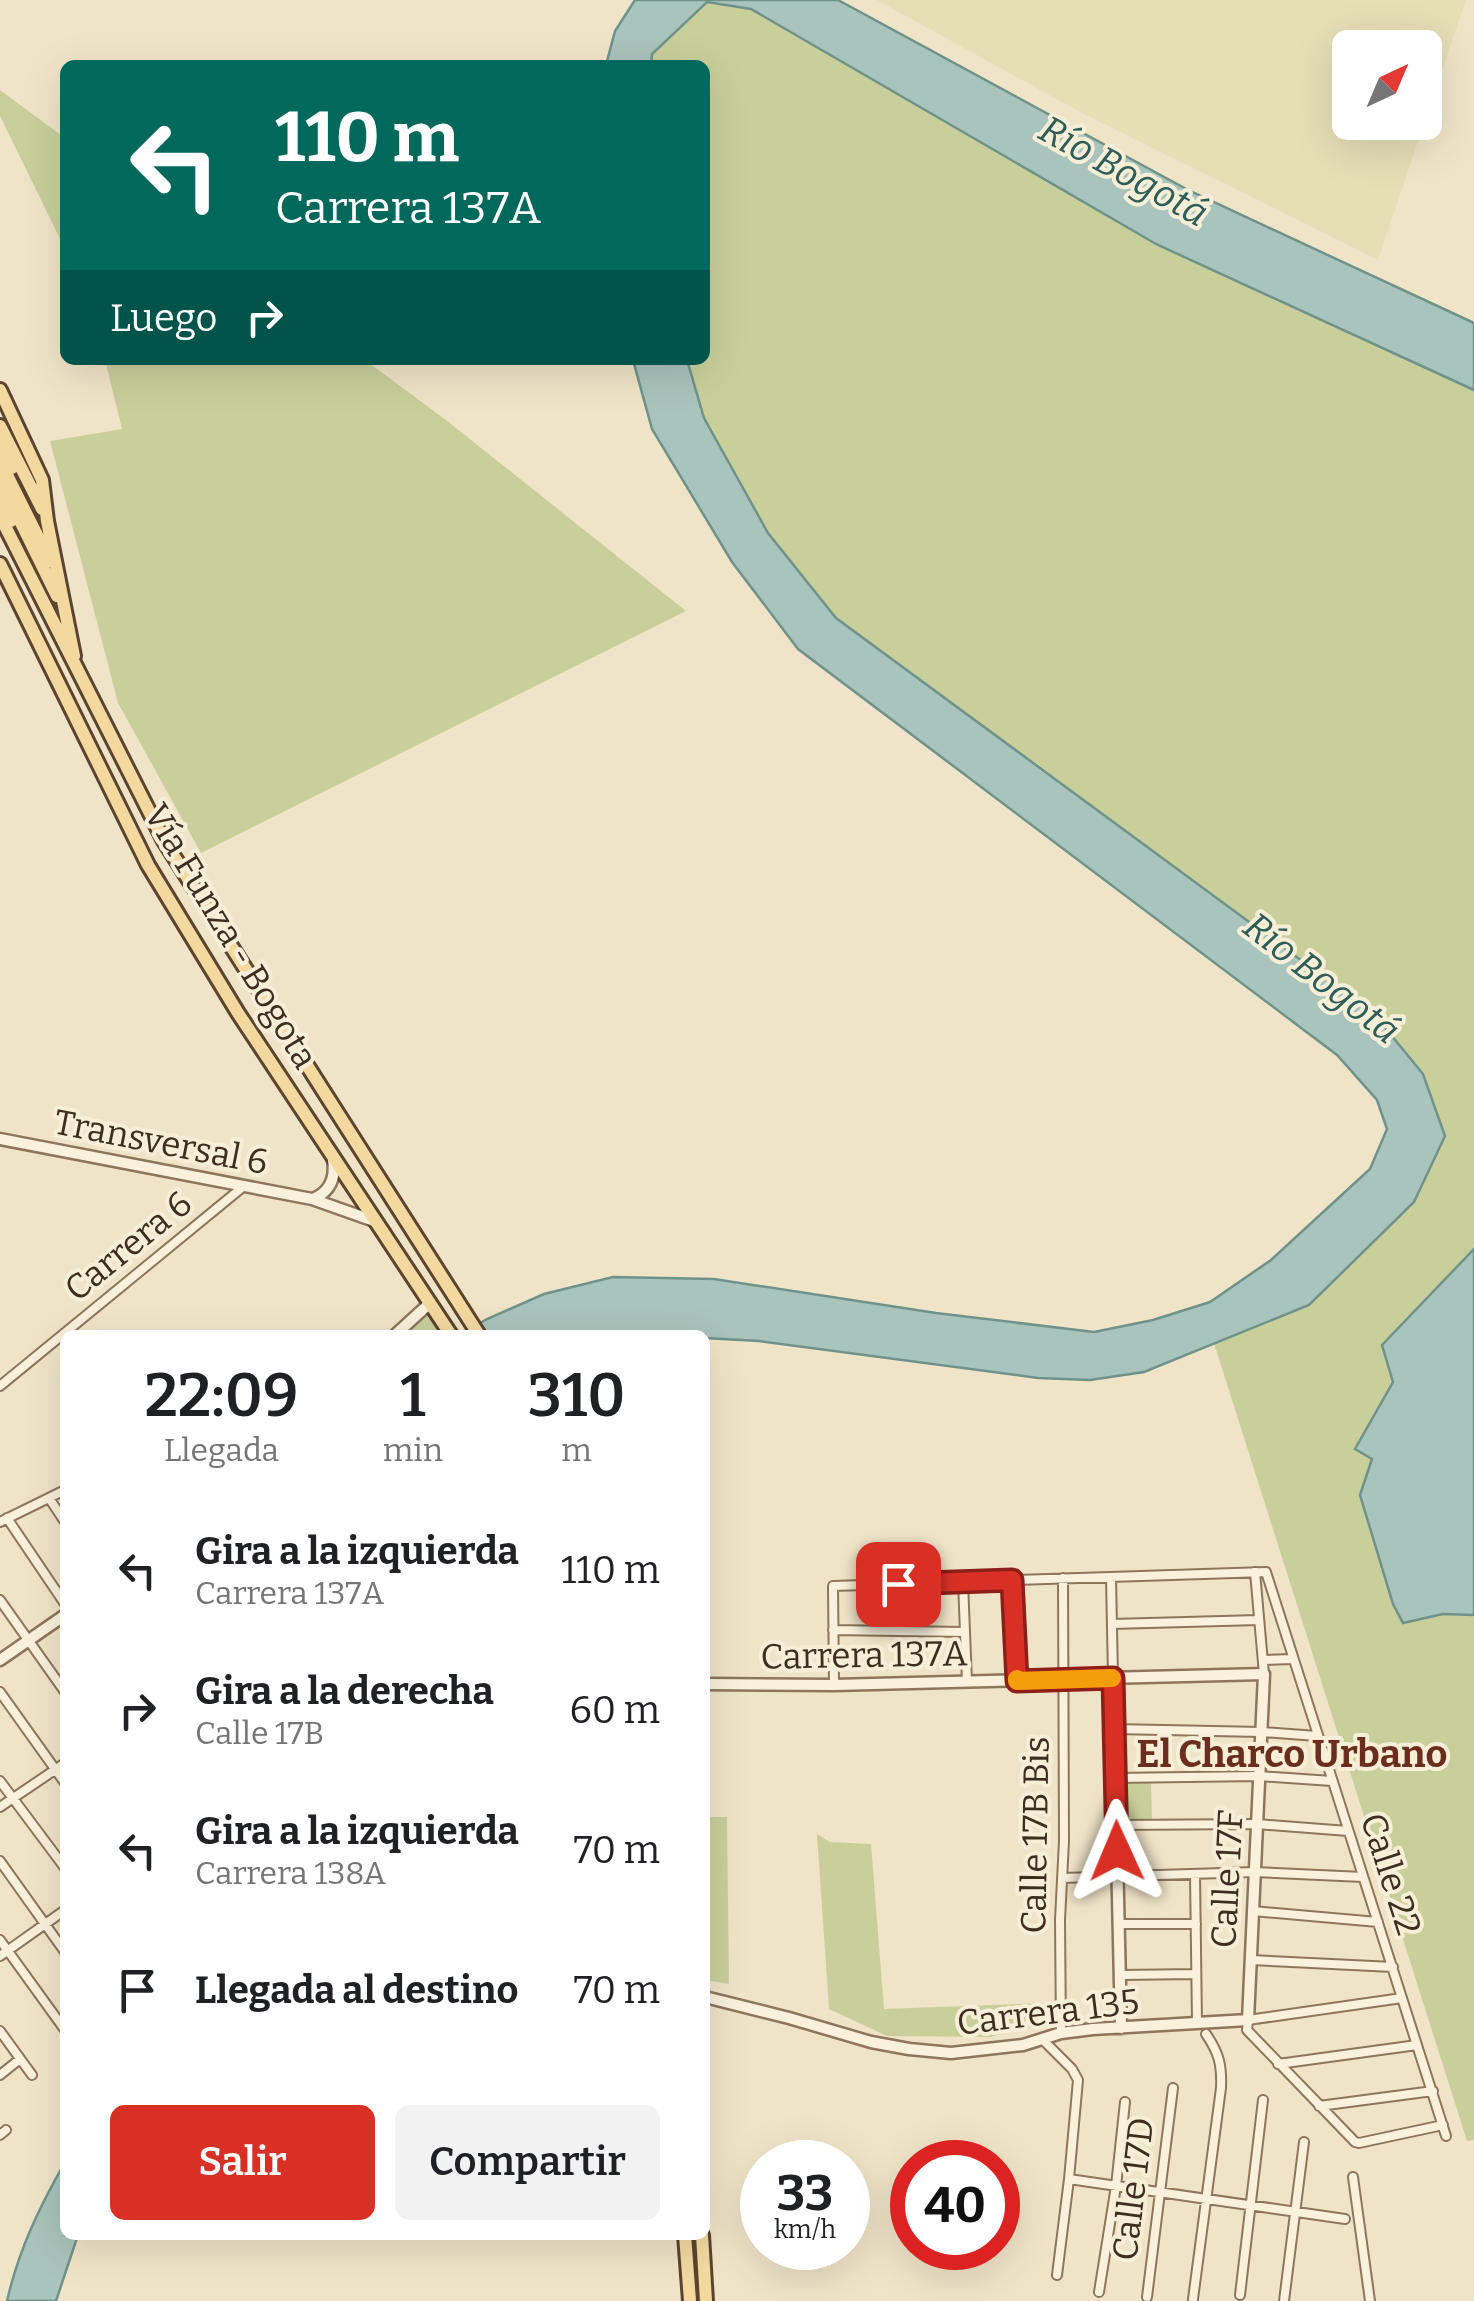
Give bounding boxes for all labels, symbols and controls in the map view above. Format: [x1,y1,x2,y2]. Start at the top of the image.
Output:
north arrow [1332,30,1442,140]
map controls [1332,30,1442,140]
text: 110 m [275,96,459,180]
icon: left [110,100,240,230]
water label: Río Bogotá [1031,106,1217,236]
text: Carrera 137A [275,181,541,235]
icon: right [237,290,292,345]
text: Luego [110,295,217,341]
street label: Vía Funza - Bogota [135,796,327,1076]
water label: Río Bogotá [1235,903,1409,1053]
street label: Transversal 6 [51,1101,271,1183]
street label: Carrera 6 [56,1182,200,1310]
text: 22:09 [144,1360,298,1432]
text: 1 [400,1360,426,1432]
text: 310 [528,1360,626,1432]
text: Llegada [164,1431,279,1469]
text: min [383,1431,443,1469]
text: m [561,1431,592,1469]
text: Gira a la izquierda [195,1528,519,1574]
pin [856,1542,941,1627]
icon: left [110,1543,165,1598]
text: 110 m [561,1547,660,1593]
icon: arrive [871,1557,926,1612]
text: Carrera 137A [195,1574,384,1612]
street label: Carrera 137A [760,1632,968,1678]
text: Gira a la derecha [195,1668,494,1714]
icon: right [110,1683,165,1738]
text: 60 m [569,1687,660,1733]
text: Calle 17B [195,1714,324,1752]
district label: El Charco Urbano [1137,1731,1447,1777]
street label: Calle 17B Bis [1012,1736,1058,1934]
position arrow [1065,1799,1169,1903]
text: Gira a la izquierda [195,1808,519,1854]
street label: Calle 22 [1352,1808,1430,1940]
street label: Calle 17F [1202,1809,1252,1949]
icon: left [110,1823,165,1878]
text: 70 m [573,1827,660,1873]
text: Carrera 138A [195,1854,386,1892]
icon: arrive [110,1963,165,2018]
text: Llegada al destino [195,1967,518,2013]
text: 70 m [573,1967,660,2013]
street label: Carrera 135 [955,1980,1141,2044]
button: Salir [110,2105,375,2220]
button: Compartir [395,2105,660,2220]
street label: Calle 17D [1103,2115,1163,2263]
speed limit sign: 40 [890,2140,1020,2270]
text: 33 [777,2163,833,2223]
text: km/h [774,2215,836,2245]

